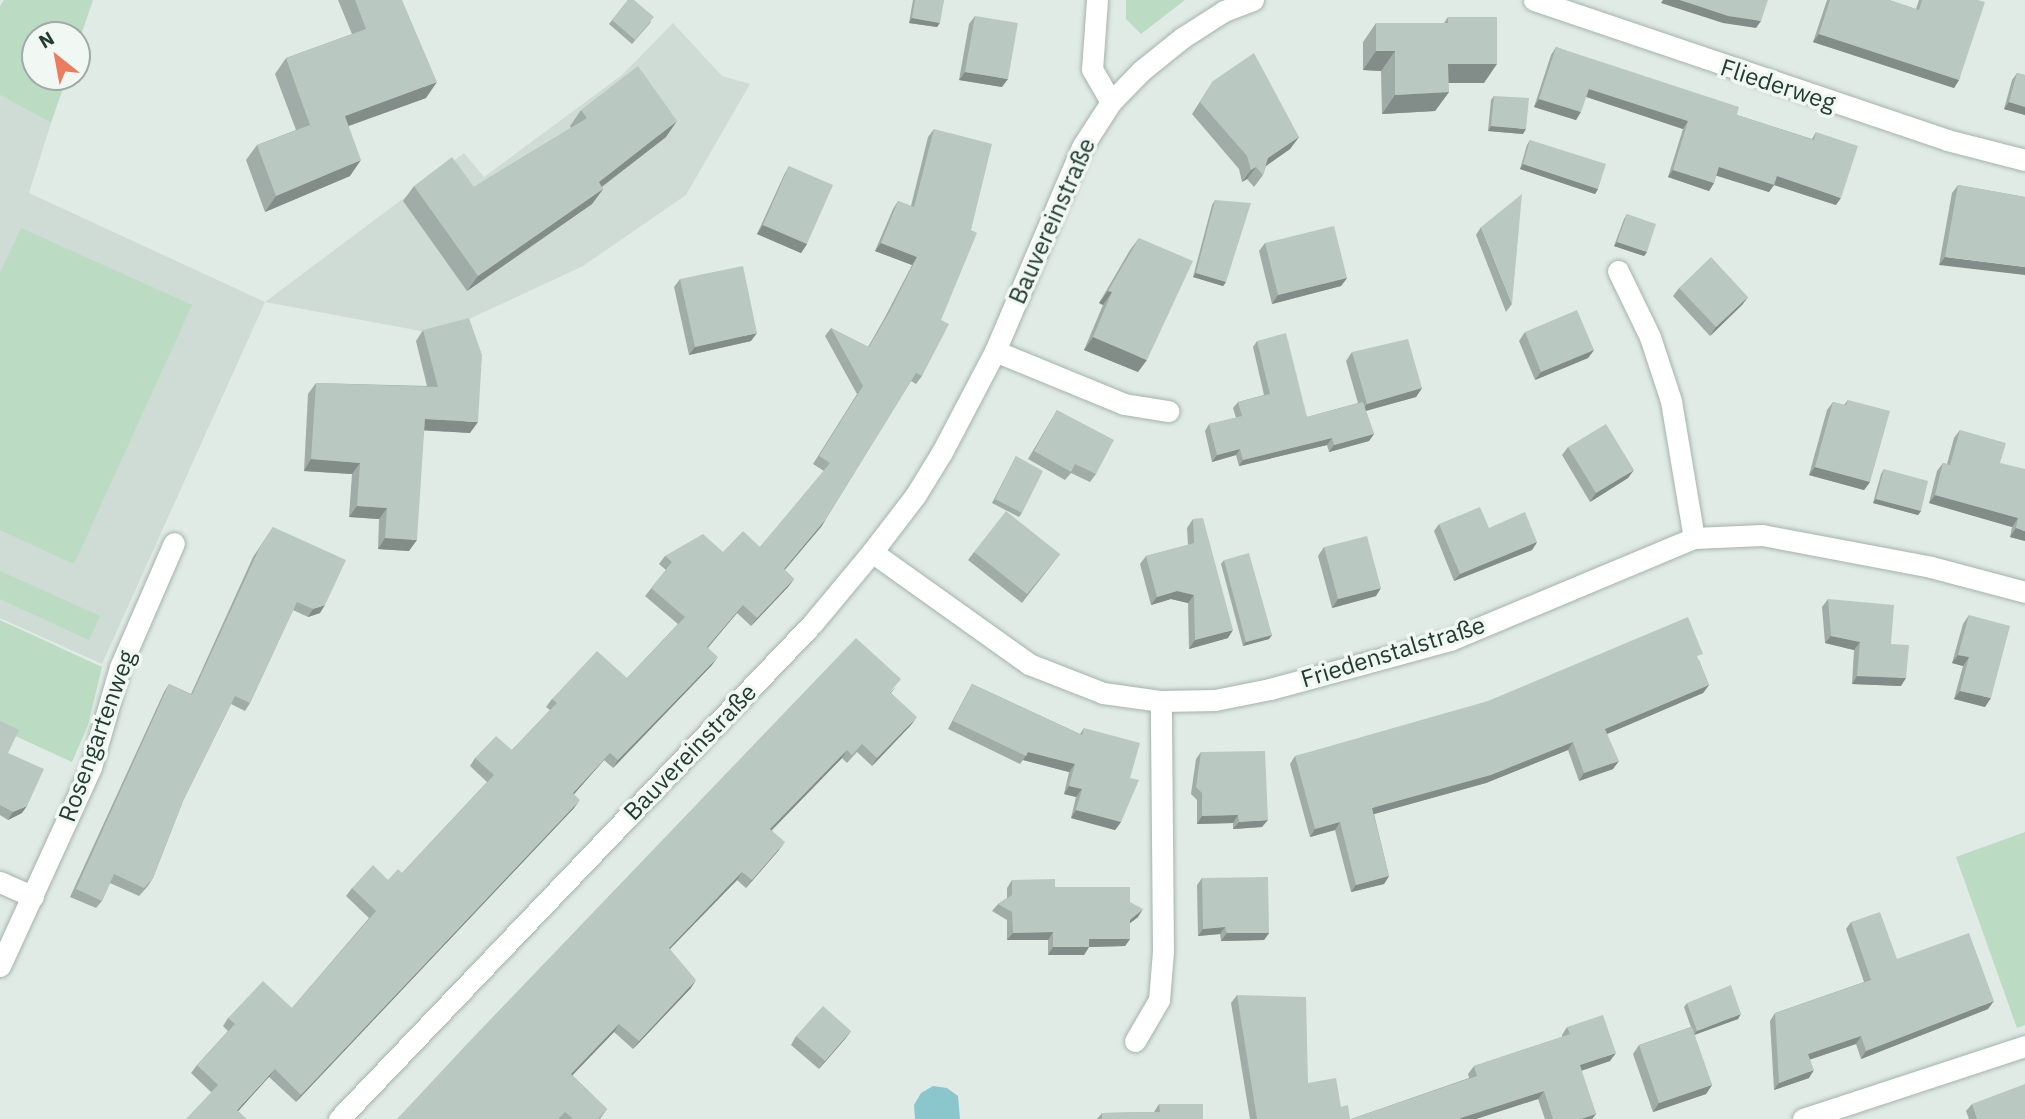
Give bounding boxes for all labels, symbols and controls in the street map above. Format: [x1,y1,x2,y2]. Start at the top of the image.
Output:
north arrow [21,21,91,91]
text: N [34,26,58,54]
street label: Fliederweg [1717,53,1839,117]
street label: Bauvereinstraße [1003,134,1101,308]
street label: Friedenstalstraße [1297,610,1489,694]
street label: Rosengartenweg [53,646,141,826]
street label: Bauvereinstraße [618,678,762,826]

